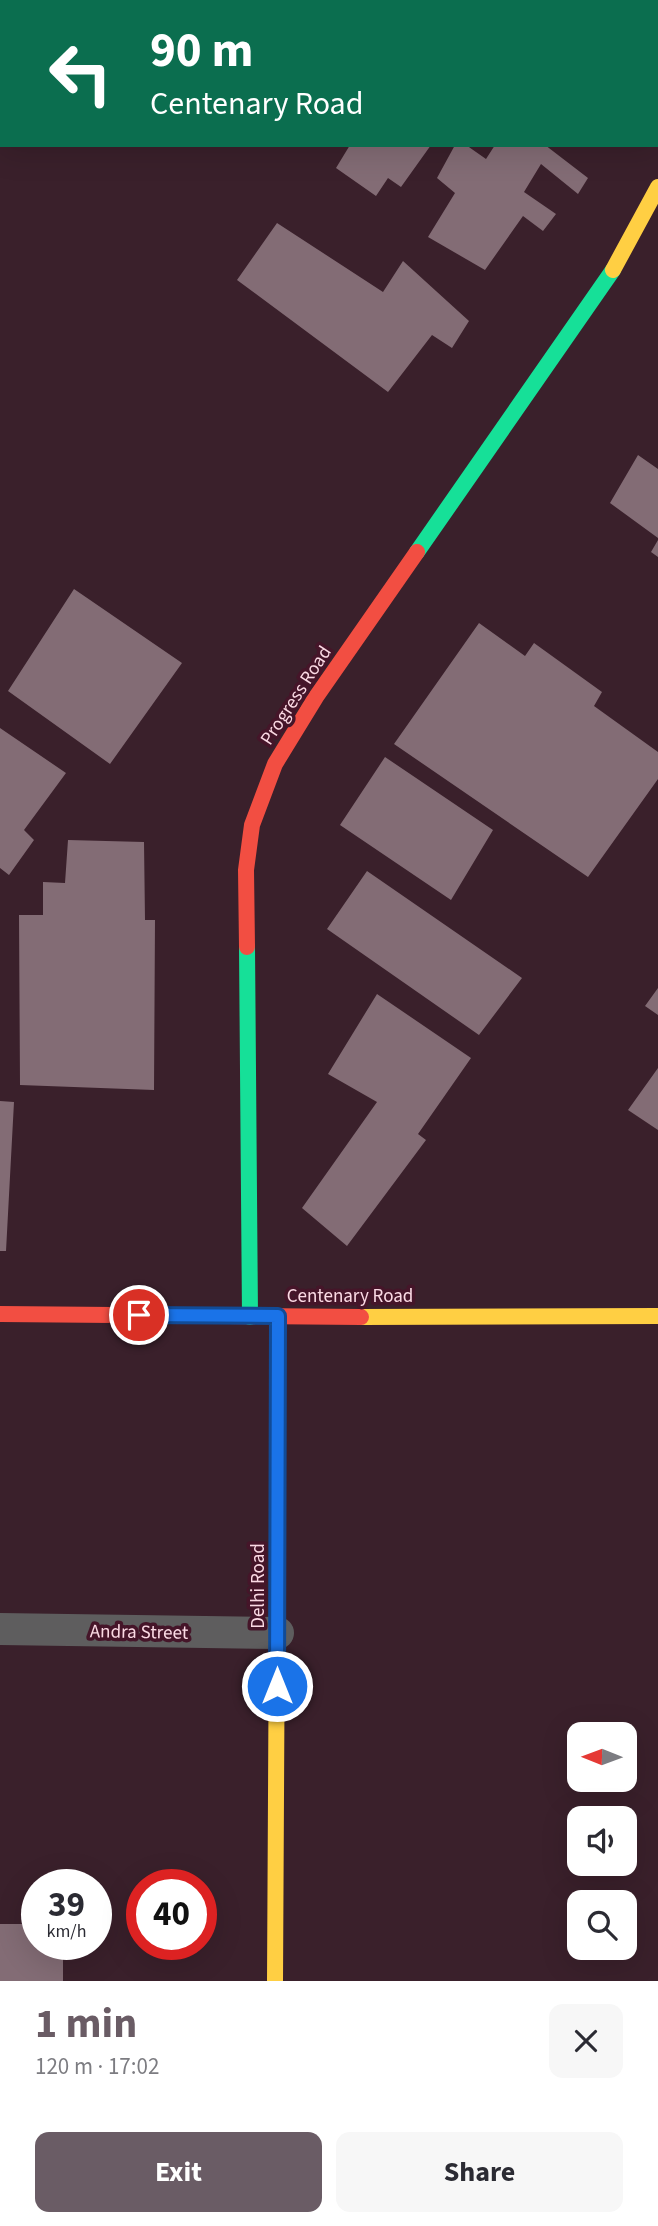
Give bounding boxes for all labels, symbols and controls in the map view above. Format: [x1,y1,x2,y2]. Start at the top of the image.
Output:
text: 90 m [150,16,254,86]
icon: left [35,28,126,119]
text: Centenary Road [150,81,363,127]
street label: Progress Road [254,641,338,751]
street label: Centenary Road [287,1283,413,1310]
pin [109,1285,169,1345]
icon: arrive [120,1296,158,1334]
street label: Delhi Road [245,1543,272,1629]
street label: Andra Street [90,1618,189,1647]
position arrow [240,1649,314,1723]
north arrow [567,1722,637,1792]
map controls [567,1722,637,1960]
button: sound [567,1806,637,1876]
speed limit sign: 40 [126,1869,217,1960]
text: 39 [48,1880,85,1930]
button: search [567,1890,637,1960]
text: km/h [47,1919,86,1944]
text: 1 min [35,1994,137,2054]
button: close [549,2004,623,2078]
text: 120 m · 17:02 [35,2050,159,2083]
button: Exit [35,2132,322,2212]
button: Share [336,2132,623,2212]

